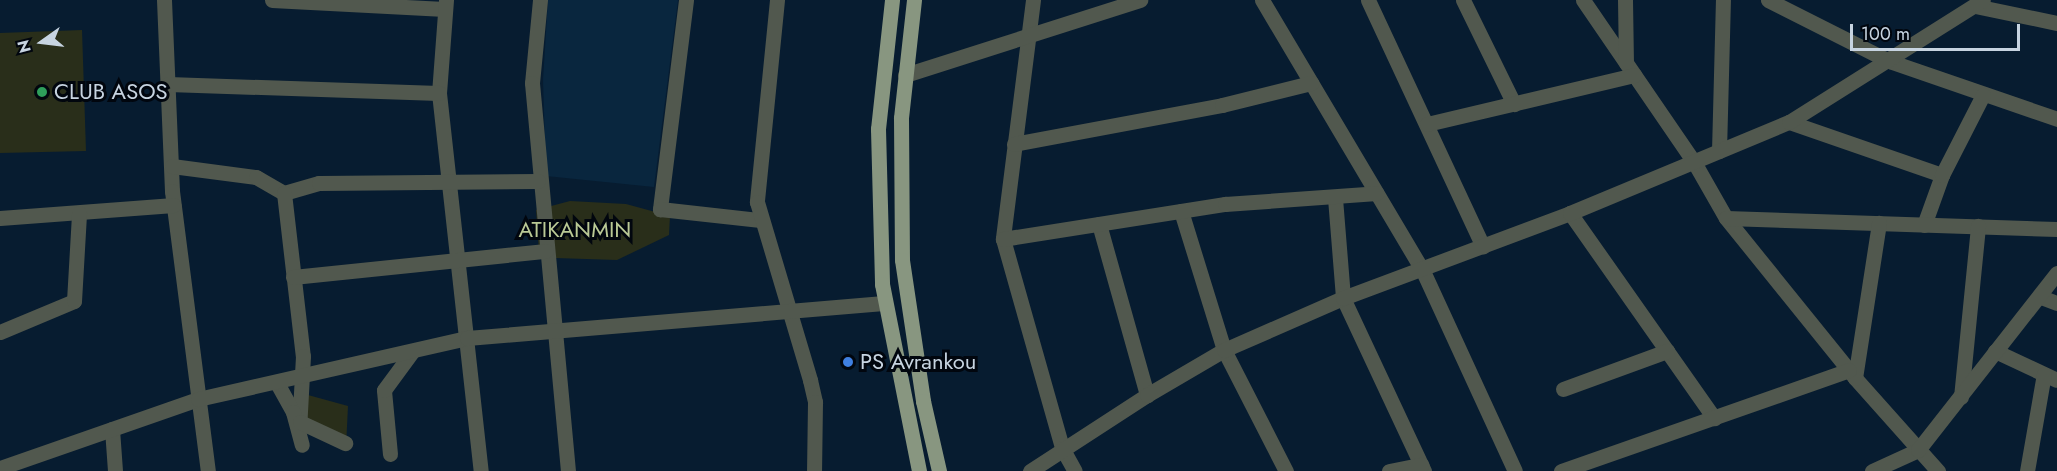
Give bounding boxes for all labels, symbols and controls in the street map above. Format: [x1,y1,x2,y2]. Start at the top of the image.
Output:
north arrow [12,12,72,72]
scale bar [1853,12,2022,50]
text: 100 m [1861,21,1910,47]
text: N [11,38,37,55]
place label: CLUB ASOS [54,79,168,105]
marker: CLUB ASOS [35,85,49,99]
park label: ATIKANMIN [519,217,631,243]
place label: PS Avrankou [860,349,976,375]
marker: PS Avrankou [841,355,855,369]

